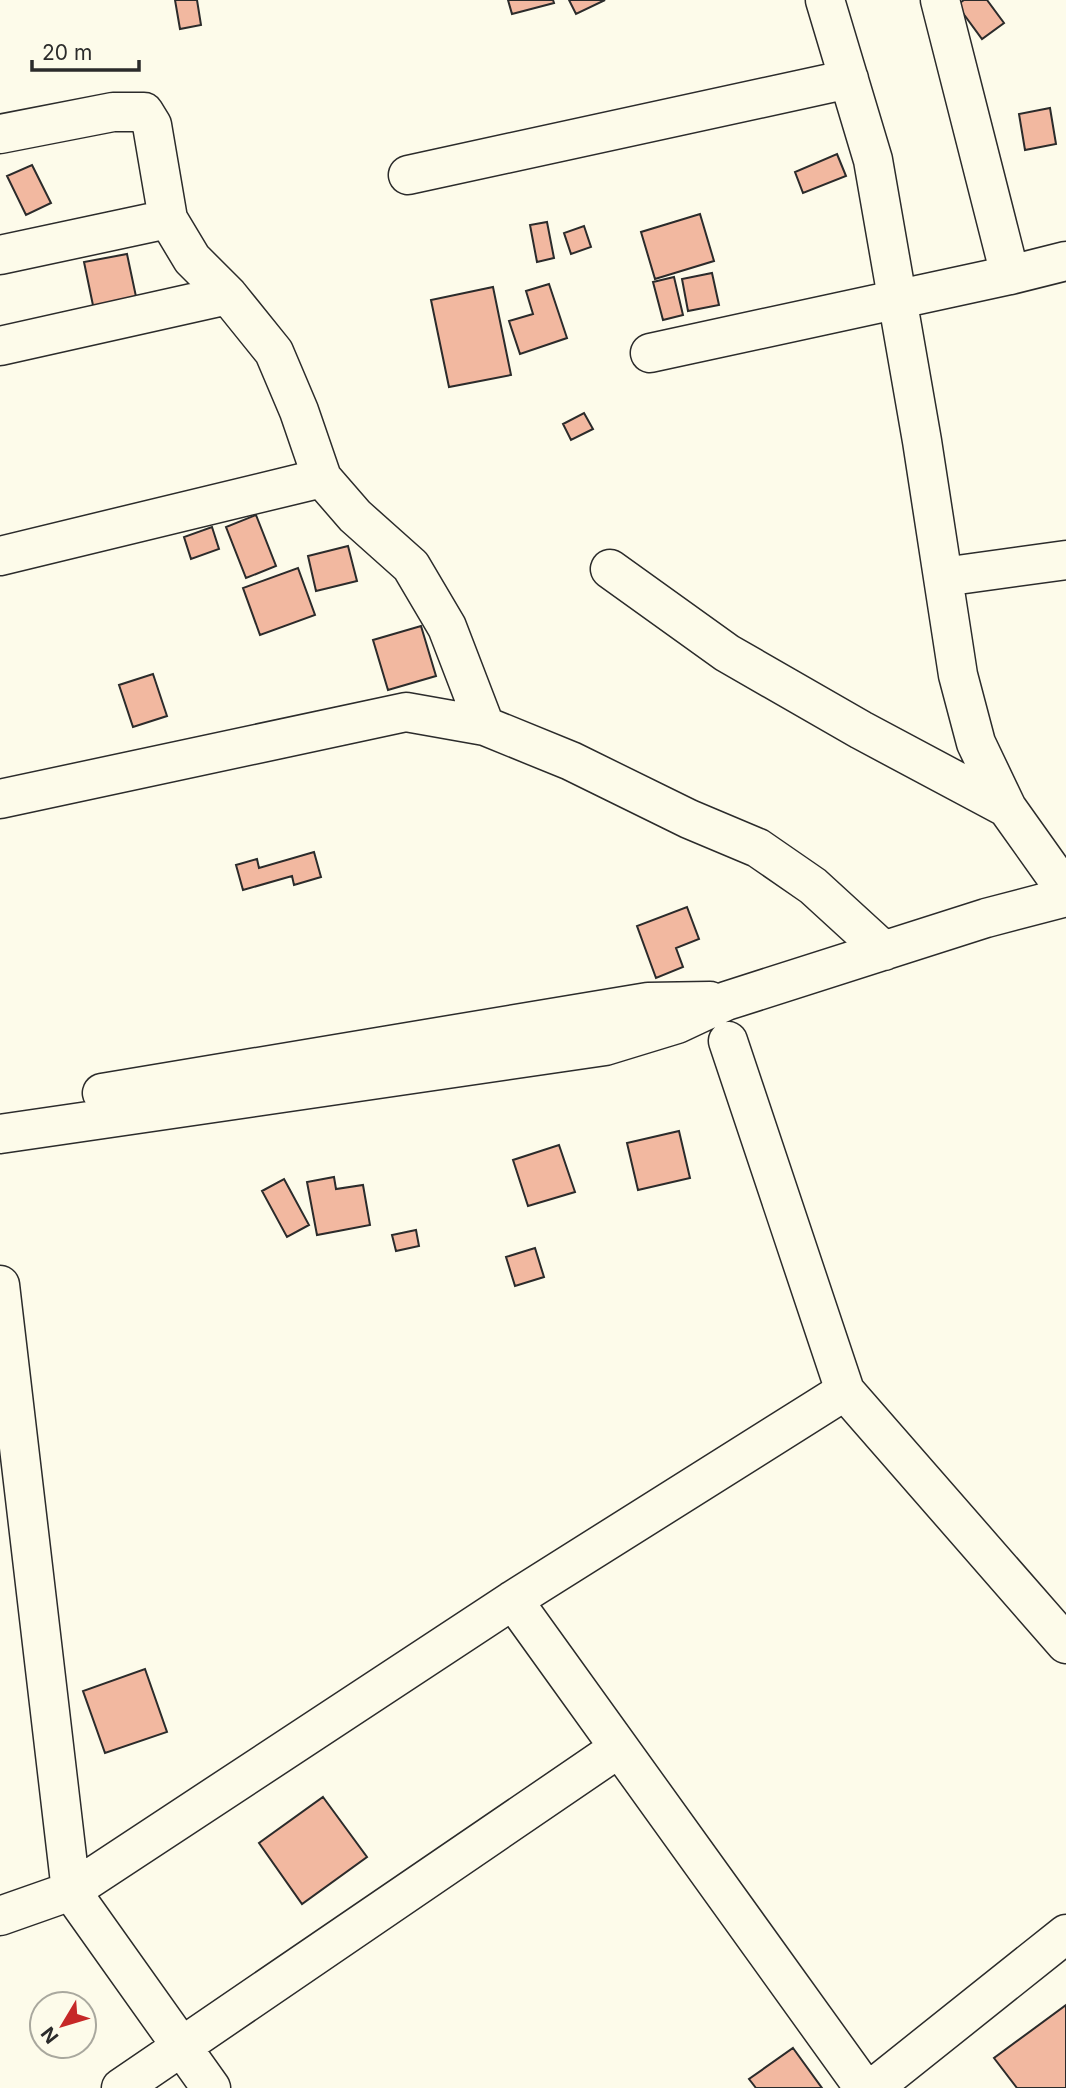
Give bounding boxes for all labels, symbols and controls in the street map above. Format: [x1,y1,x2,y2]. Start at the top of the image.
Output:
scale bar [32,28,138,72]
text: 20 m [42,40,92,65]
north arrow [28,1990,98,2060]
text: N [36,2022,64,2048]

